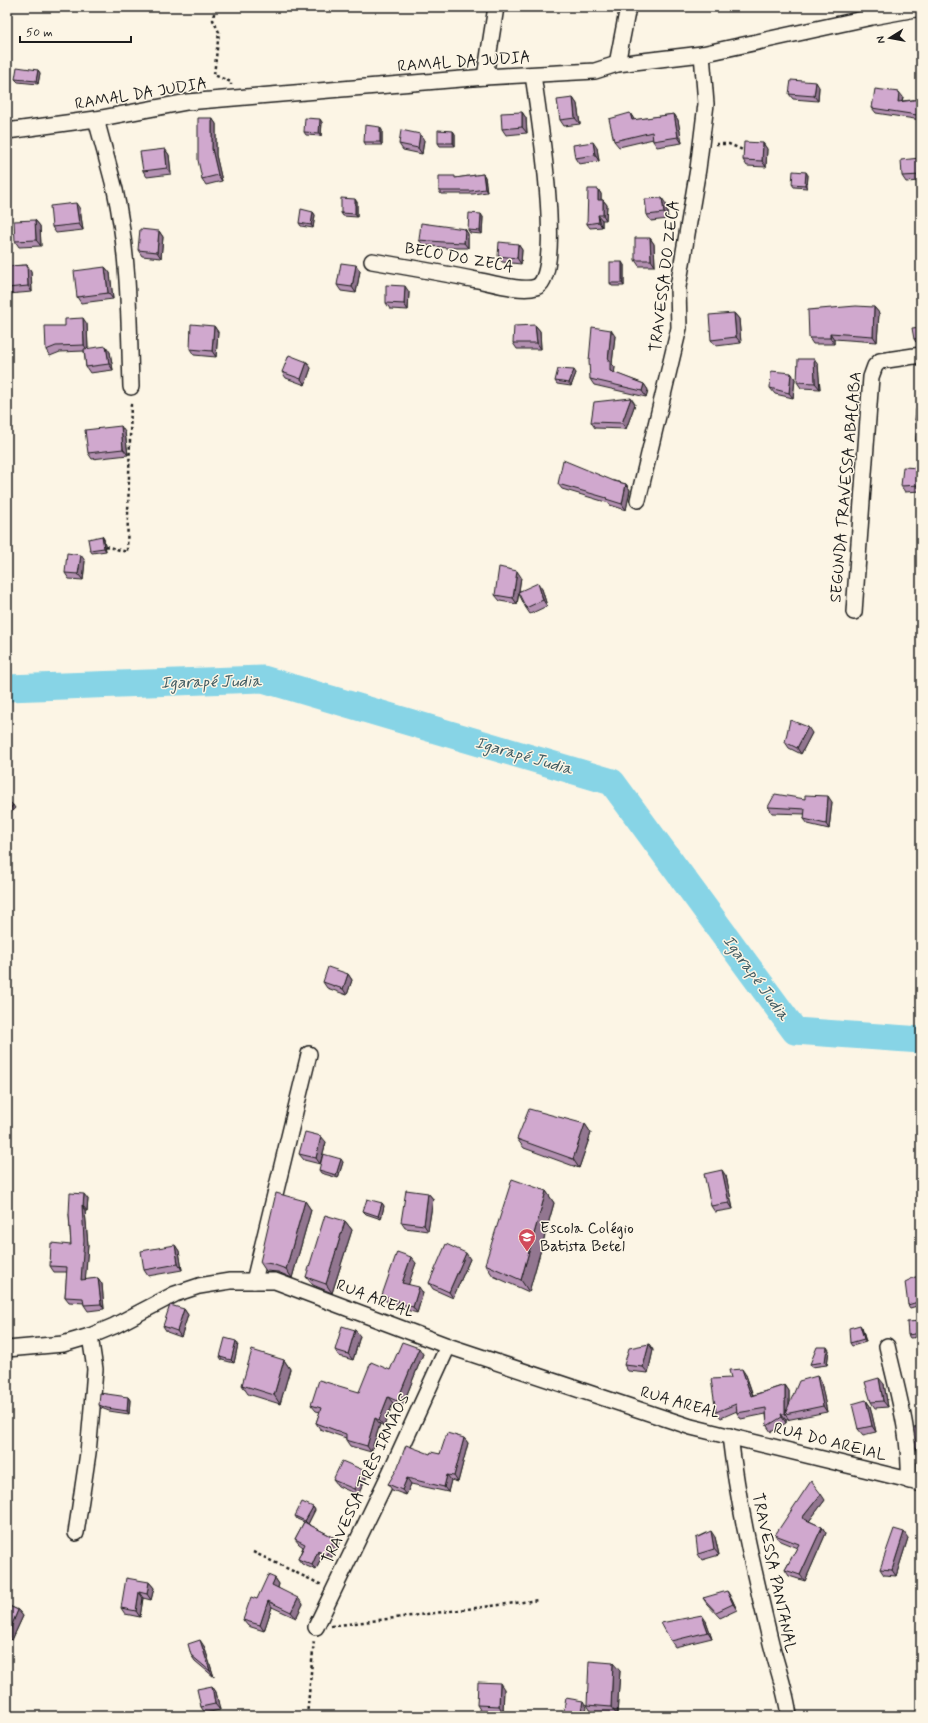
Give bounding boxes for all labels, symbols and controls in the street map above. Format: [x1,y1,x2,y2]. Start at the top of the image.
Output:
scale bar [20,18,131,44]
north arrow [870,18,910,58]
text: 50 m [26,25,53,41]
text: N [874,35,889,45]
street label: RAMAL DA JUDIA [397,47,531,77]
street label: RAMAL DA JUDIA [73,73,209,115]
street label: TRAVESSA DO ZECA [645,199,685,353]
street label: BECO DO ZECA [403,238,515,278]
street label: SEGUNDA TRAVESSA ABACABA [825,371,867,603]
water label: Igarapé Judia [161,670,262,695]
water label: Igarapé Judia [472,732,576,782]
water label: Igarapé Judia [717,931,795,1026]
place label: Escola Colégio Batista Betel [540,1218,634,1257]
school or university icon: Escola Colégio Batista Betel [517,1227,537,1252]
street label: RUA AREAL [333,1275,417,1323]
street label: RUA AREAL [638,1382,722,1424]
street label: TRAVESSA TRÊS IRMÃOS [317,1390,415,1568]
street label: RUA DO AREIAL [771,1418,889,1466]
street label: TRAVESSA PANTANAL [747,1491,801,1655]

